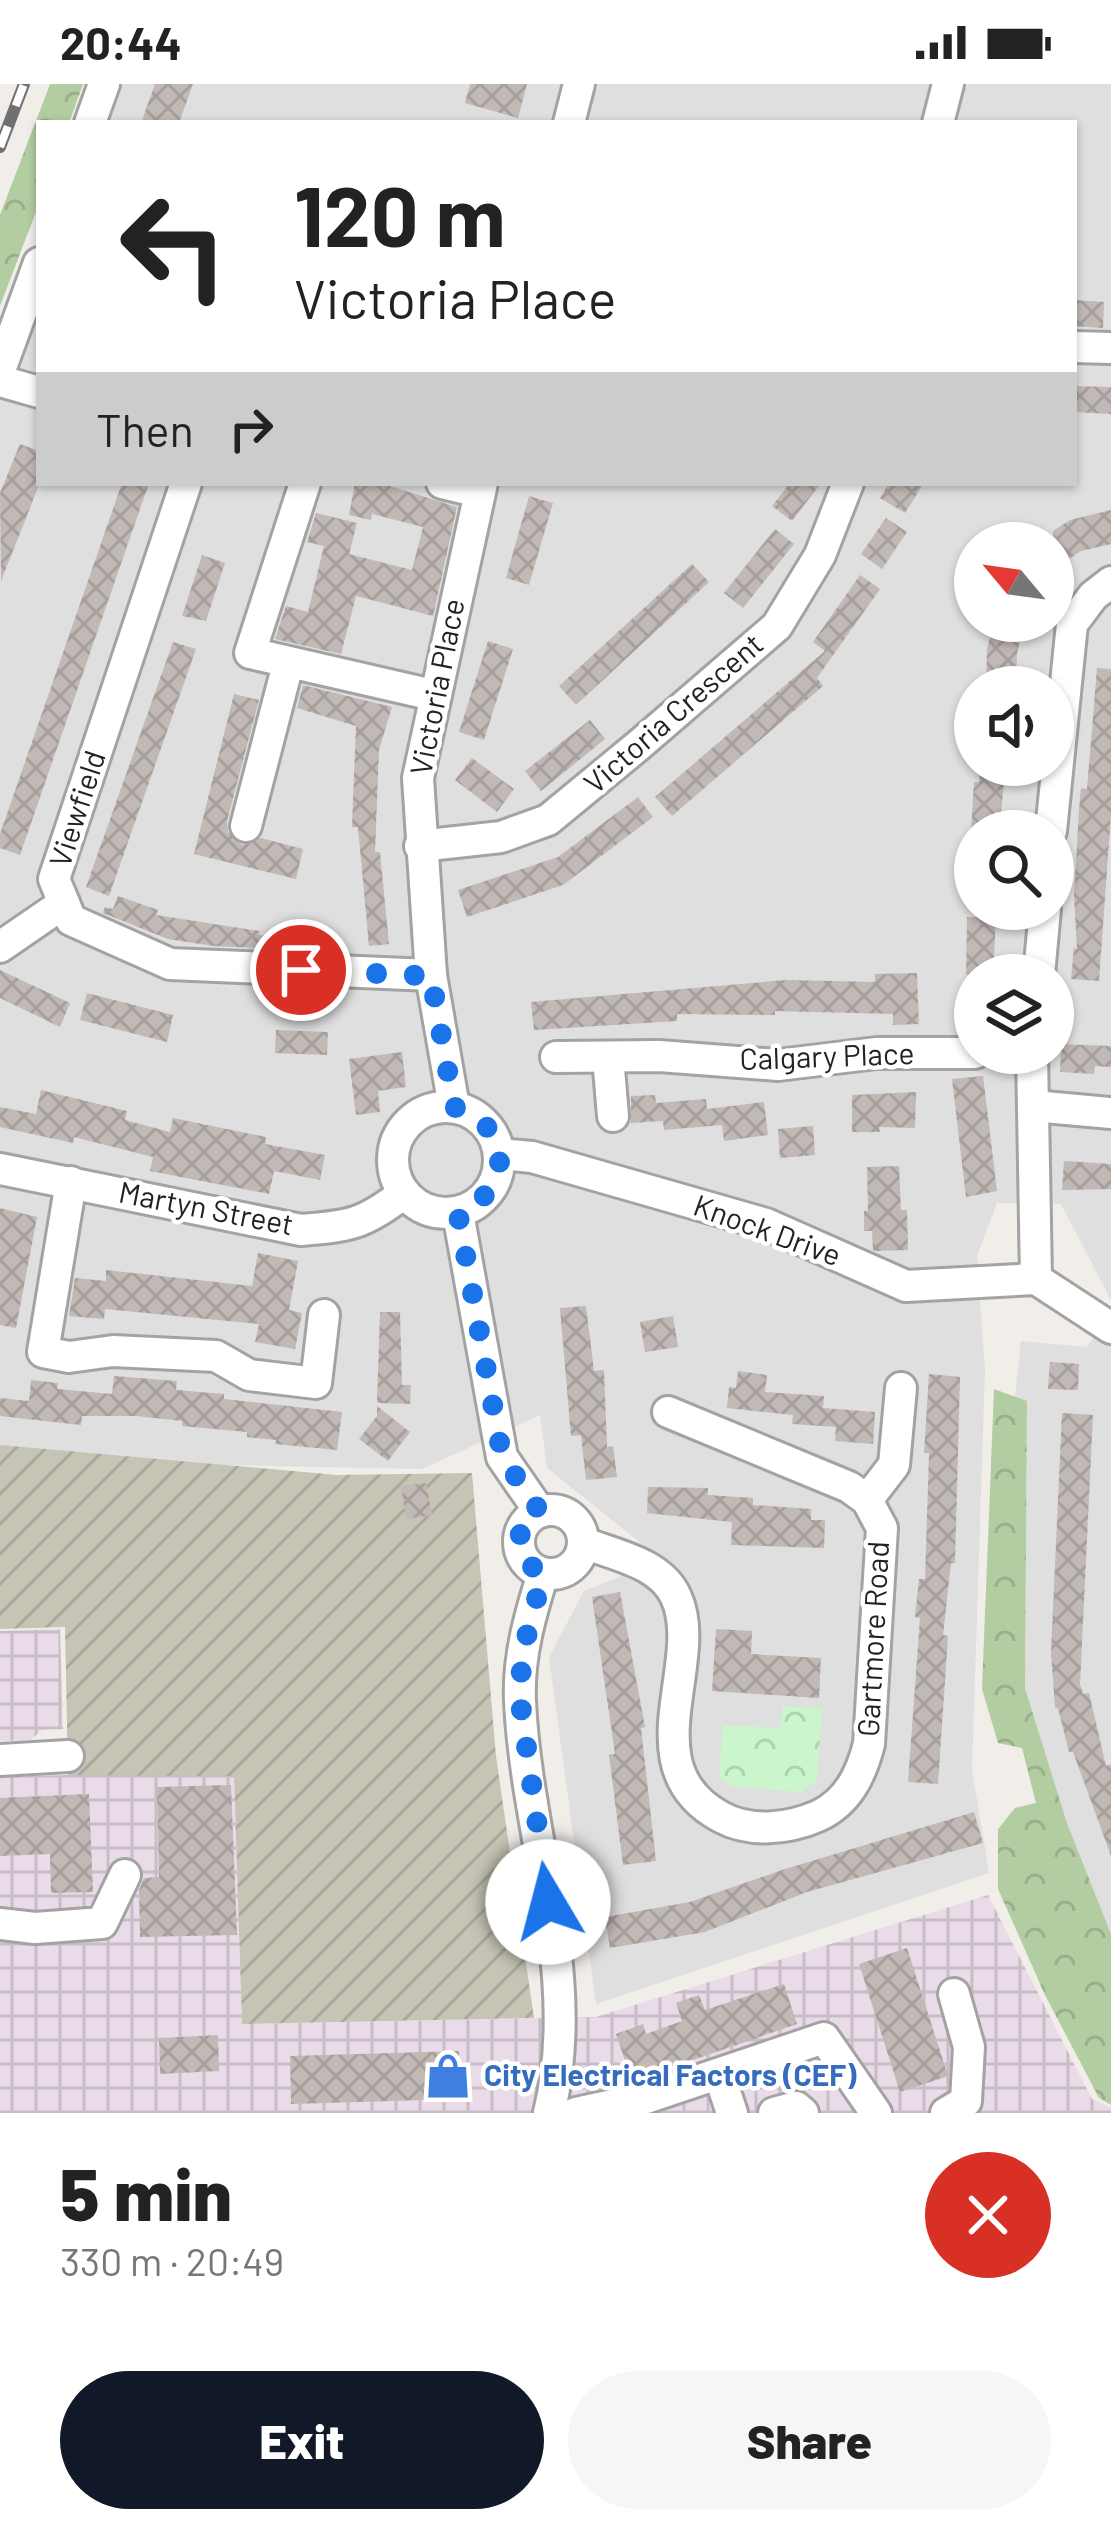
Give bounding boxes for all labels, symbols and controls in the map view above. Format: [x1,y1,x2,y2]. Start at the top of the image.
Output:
text: 20:44 [60,15,182,69]
text: 120 m [294,163,506,264]
icon: left [96,168,252,324]
text: Victoria Place [294,265,616,330]
icon: right [218,396,284,462]
text: Then [96,402,194,456]
north arrow [954,522,1074,642]
map controls [954,522,1074,1074]
street label: Victoria Place [401,595,471,778]
street label: Victoria Crescent [576,625,770,800]
button: sound [954,666,1074,786]
street label: Viewfield [40,746,112,871]
button: search [954,810,1074,930]
pin [250,919,352,1021]
icon: arrive [268,937,334,1003]
button: layers [954,954,1074,1074]
street label: Calgary Place [739,1034,915,1076]
street label: Martyn Street [116,1172,297,1242]
street label: Knock Drive [689,1186,846,1272]
street label: Gartmore Road [849,1540,895,1738]
position arrow [485,1839,611,1965]
shop icon: City Electrical Factors (CEF) [423,2051,473,2101]
place label: City Electrical Factors (CEF) [484,2056,857,2092]
text: 5 min [60,2149,232,2235]
button: close [925,2152,1051,2278]
text: 330 m · 20:49 [60,2237,284,2284]
button: Exit [60,2371,544,2509]
button: Share [568,2371,1051,2509]

